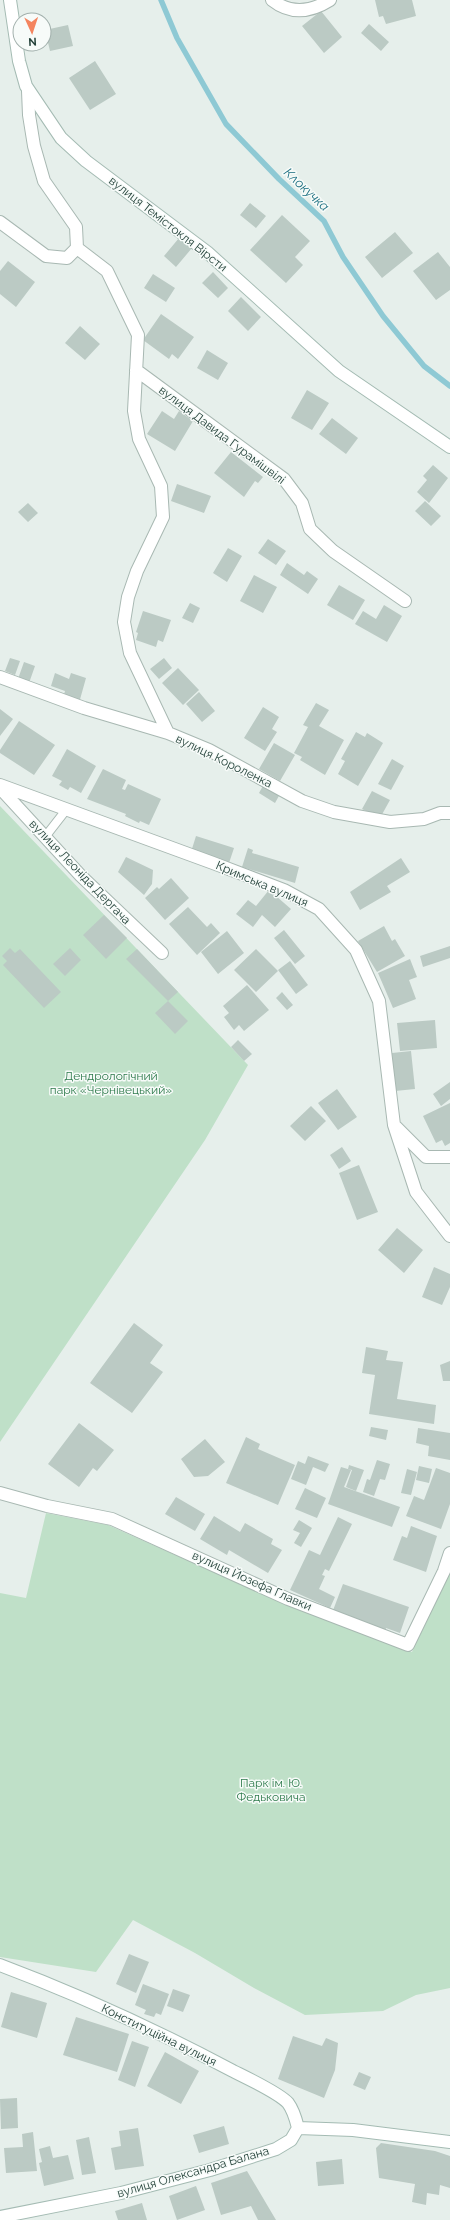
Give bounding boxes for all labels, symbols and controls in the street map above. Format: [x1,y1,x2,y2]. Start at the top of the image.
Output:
north arrow [12,12,52,52]
text: N [28,35,37,48]
water label: Клокучка [281,165,333,214]
street label: вулиця Темістокля Вірсти [106,174,230,274]
street label: вулиця Давида Гурамішвілі [156,383,288,487]
street label: вулиця Короленка [173,732,275,790]
street label: вулиця Леоніда Дергача [26,817,134,927]
street label: Кримська вулиця [214,858,310,910]
park label: Дендрологічний парк «Чернівецький» [50,1069,172,1097]
street label: вулиця Йозефа Главки [190,1548,314,1614]
park label: Парк ім. Ю. Федьковича [237,1776,305,1804]
street label: Конституційна вулиця [99,2001,219,2069]
street label: вулиця Олександра Балана [115,2144,271,2200]

